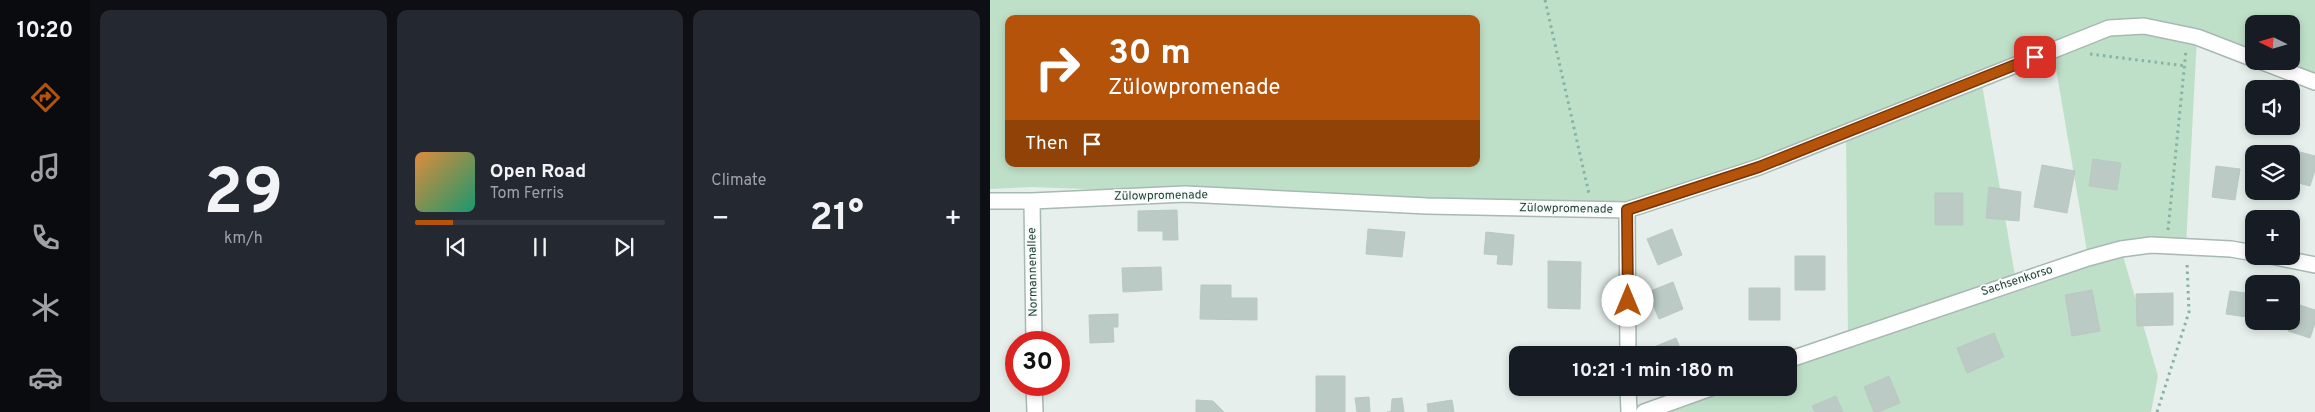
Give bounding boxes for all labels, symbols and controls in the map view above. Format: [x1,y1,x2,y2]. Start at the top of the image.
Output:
north arrow [2245,15,2300,70]
map controls [2245,15,2300,330]
text: 10:20 [17,18,73,45]
text: 30 m [1108,32,1191,76]
icon: right [1025,35,1090,100]
pin [2014,36,2056,78]
icon: arrive [2021,43,2049,71]
text: Zülowpromenade [1108,75,1280,102]
icon: directions [28,80,63,115]
button: sound [2245,80,2300,135]
icon: arrive [1078,130,1106,158]
text: Then [1025,132,1068,156]
button: layers [2245,145,2300,200]
icon: music [28,150,63,185]
text: 29 [203,155,283,237]
text: Open Road [490,160,586,184]
text: Climate [711,171,766,191]
text: Tom Ferris [490,184,564,204]
street label: Zülowpromenade [1114,187,1208,205]
text: 21° [810,195,864,244]
street label: Zülowpromenade [1519,200,1613,218]
text: − [711,202,729,238]
text: + [944,202,962,238]
button: + [2245,210,2300,265]
icon: phone [28,220,63,255]
street label: Normannenallee [1024,227,1042,317]
text: km/h [224,229,263,249]
icon: previous [442,233,470,261]
icon: pause [526,233,554,261]
icon: next [610,233,638,261]
street label: Sachsenkorso [1979,262,2055,300]
position arrow [1601,274,1653,326]
button: − [2245,275,2300,330]
icon: climate [28,290,63,325]
speed limit sign: 30 [1005,331,1070,396]
text: 10:21 · 1 min · 180 m [1572,359,1734,383]
icon: car [28,360,63,395]

